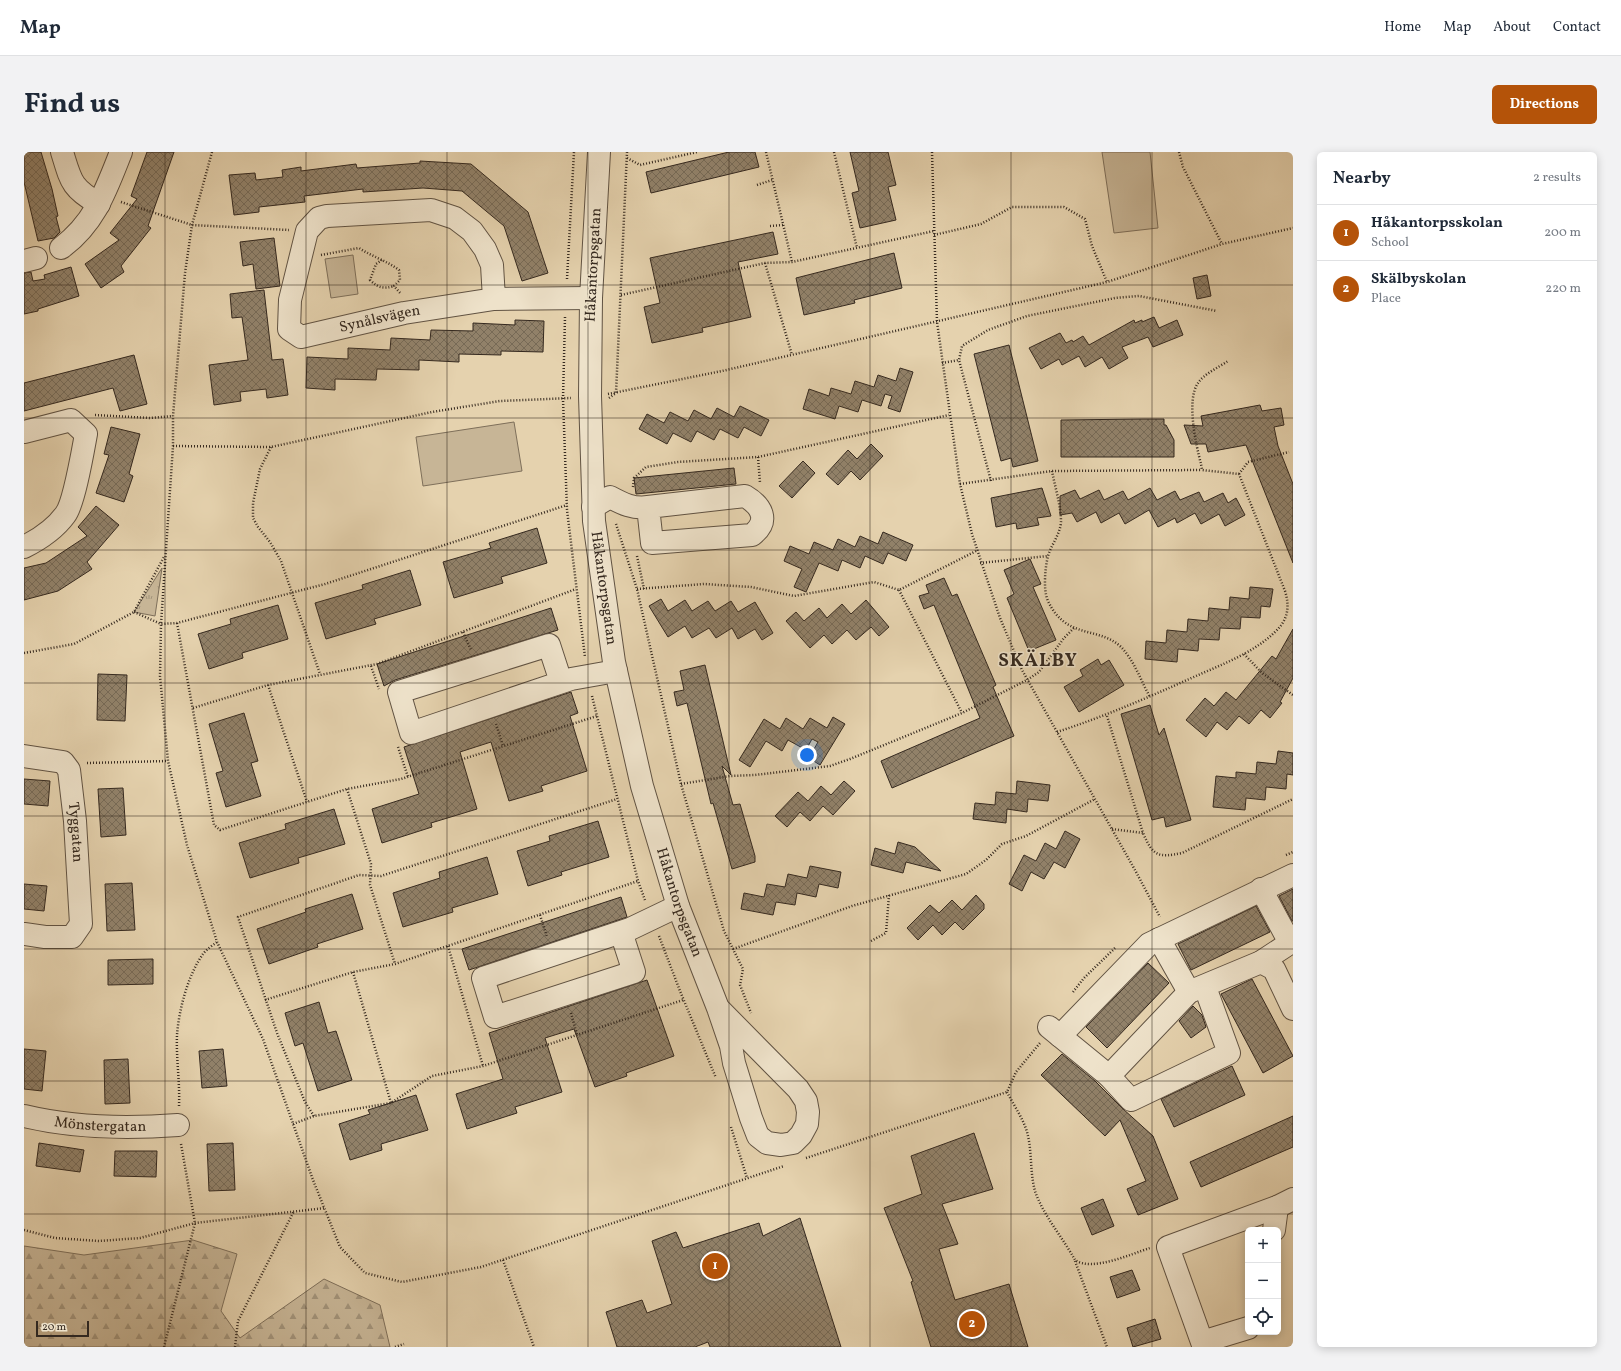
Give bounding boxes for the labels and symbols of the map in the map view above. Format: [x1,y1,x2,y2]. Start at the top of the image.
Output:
street label: Håkantorpsgatan [581,207,607,323]
street label: Synålsvägen [337,300,422,338]
street label: Håkantorpsgatan [585,530,622,646]
district label: SKÄLBY [998,648,1078,674]
your location [797,745,817,765]
street label: Tyggatan [62,801,88,863]
street label: Håkantorpsgatan [651,845,708,960]
street label: Mönstergatan [53,1112,147,1138]
pin: 1 [702,1251,728,1281]
pin: 2 [959,1309,985,1339]
scale bar [36,1319,89,1338]

